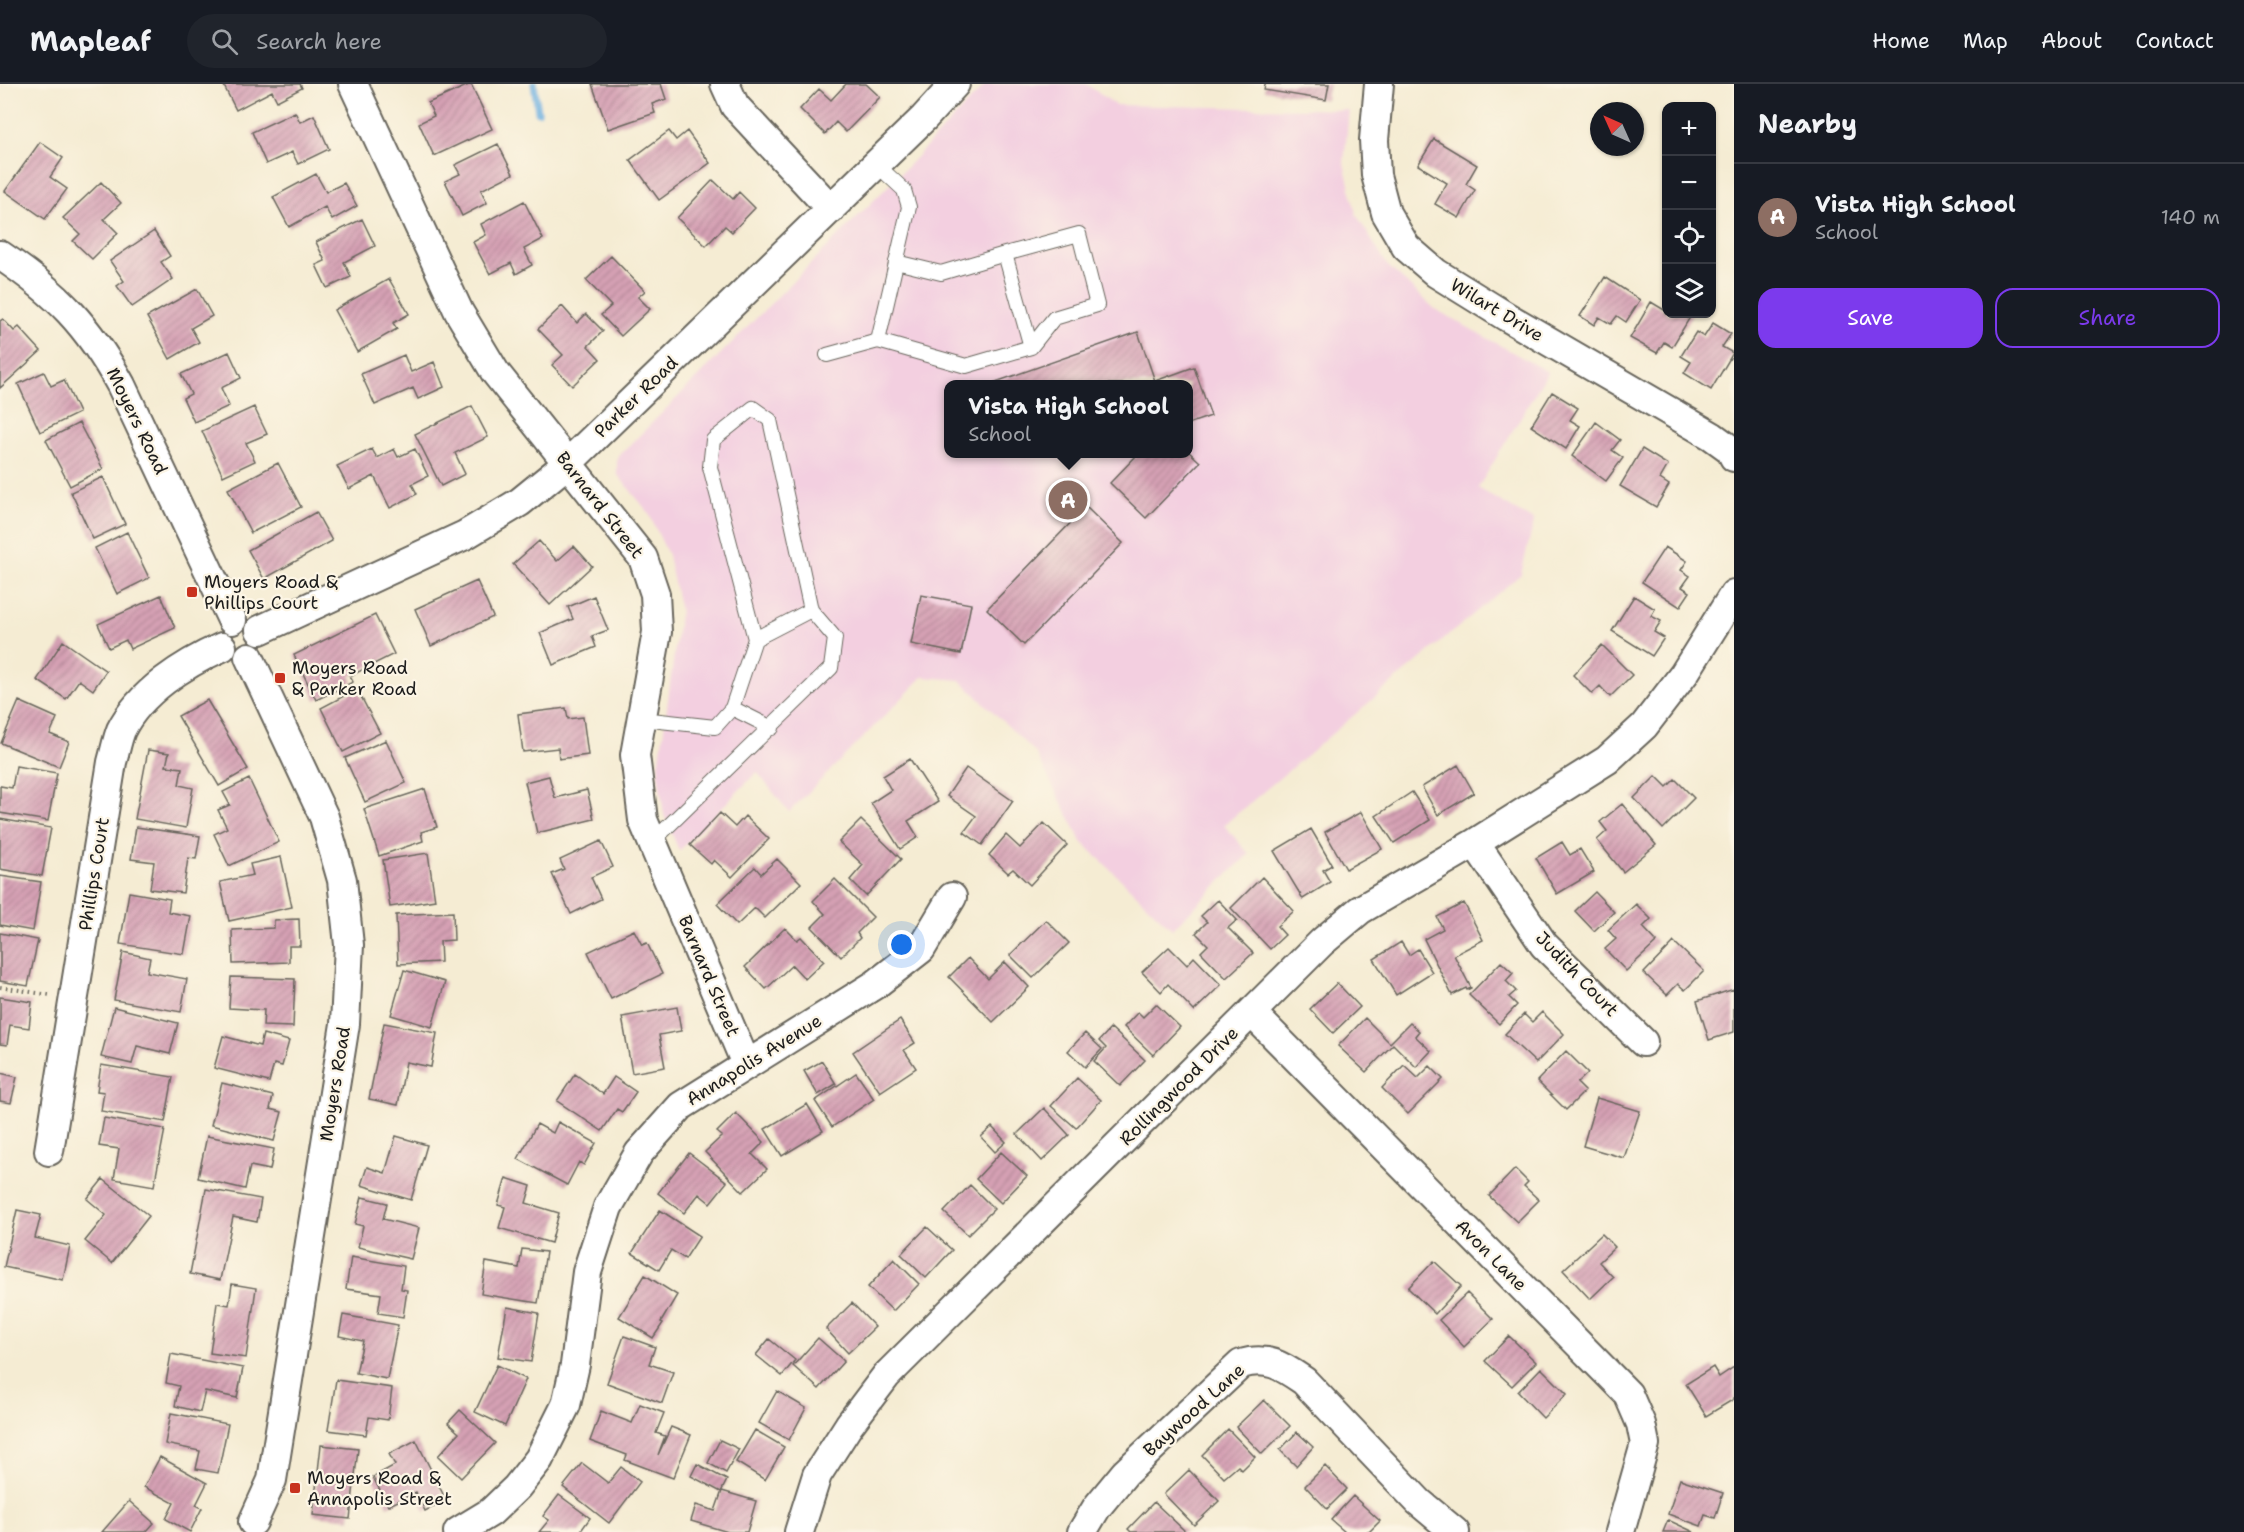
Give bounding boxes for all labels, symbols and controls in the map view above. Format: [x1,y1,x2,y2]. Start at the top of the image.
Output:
search box [187,14,607,68]
text: Mapleaf [30,22,151,60]
icon: search [208,25,241,58]
text: Search here [256,27,382,56]
text: Home [1872,27,1930,55]
text: Map [1963,27,2008,55]
text: About [2041,27,2102,55]
text: Contact [2135,27,2214,55]
north arrow [1590,102,1644,156]
map controls [1662,102,1716,318]
button: + [1662,102,1716,156]
text: Nearby [1758,106,1857,141]
button: − [1662,156,1716,210]
text: Vista High School [1815,190,2016,219]
text: A [1770,204,1785,230]
text: 140 m [2161,204,2220,230]
button: locate [1662,210,1716,264]
text: School [1815,219,1878,245]
button: layers [1662,264,1716,318]
street label: Wilart Drive [1446,273,1548,347]
button: Save [1758,288,1983,348]
button: Share [1995,288,2220,348]
street label: Parker Road [589,351,683,443]
street label: Moyers Road [101,364,173,478]
popup [944,380,1193,458]
text: Vista High School [968,392,1169,421]
text: School [968,421,1031,447]
street label: Barnard Street [551,447,649,563]
pin: A [1048,478,1088,522]
place label: Moyers Road & Phillips Court [204,570,338,615]
marker: Moyers Road & Phillips Court [185,585,199,599]
place label: Moyers Road & Parker Road [292,656,417,701]
marker: Moyers Road & Parker Road [273,671,287,685]
street label: Phillips Court [73,815,115,932]
street label: Barnard Street [673,912,745,1040]
street label: Judith Court [1530,926,1624,1022]
your location [887,930,916,959]
street label: Annapolis Avenue [682,1009,826,1111]
street label: Rollingwood Drive [1114,1021,1244,1151]
street label: Moyers Road [314,1025,356,1143]
street label: Avon Lane [1450,1214,1532,1296]
street label: Baywood Lane [1138,1358,1250,1462]
place label: Moyers Road & Annapolis Street [307,1466,452,1511]
marker: Moyers Road & Annapolis Street [288,1481,302,1495]

